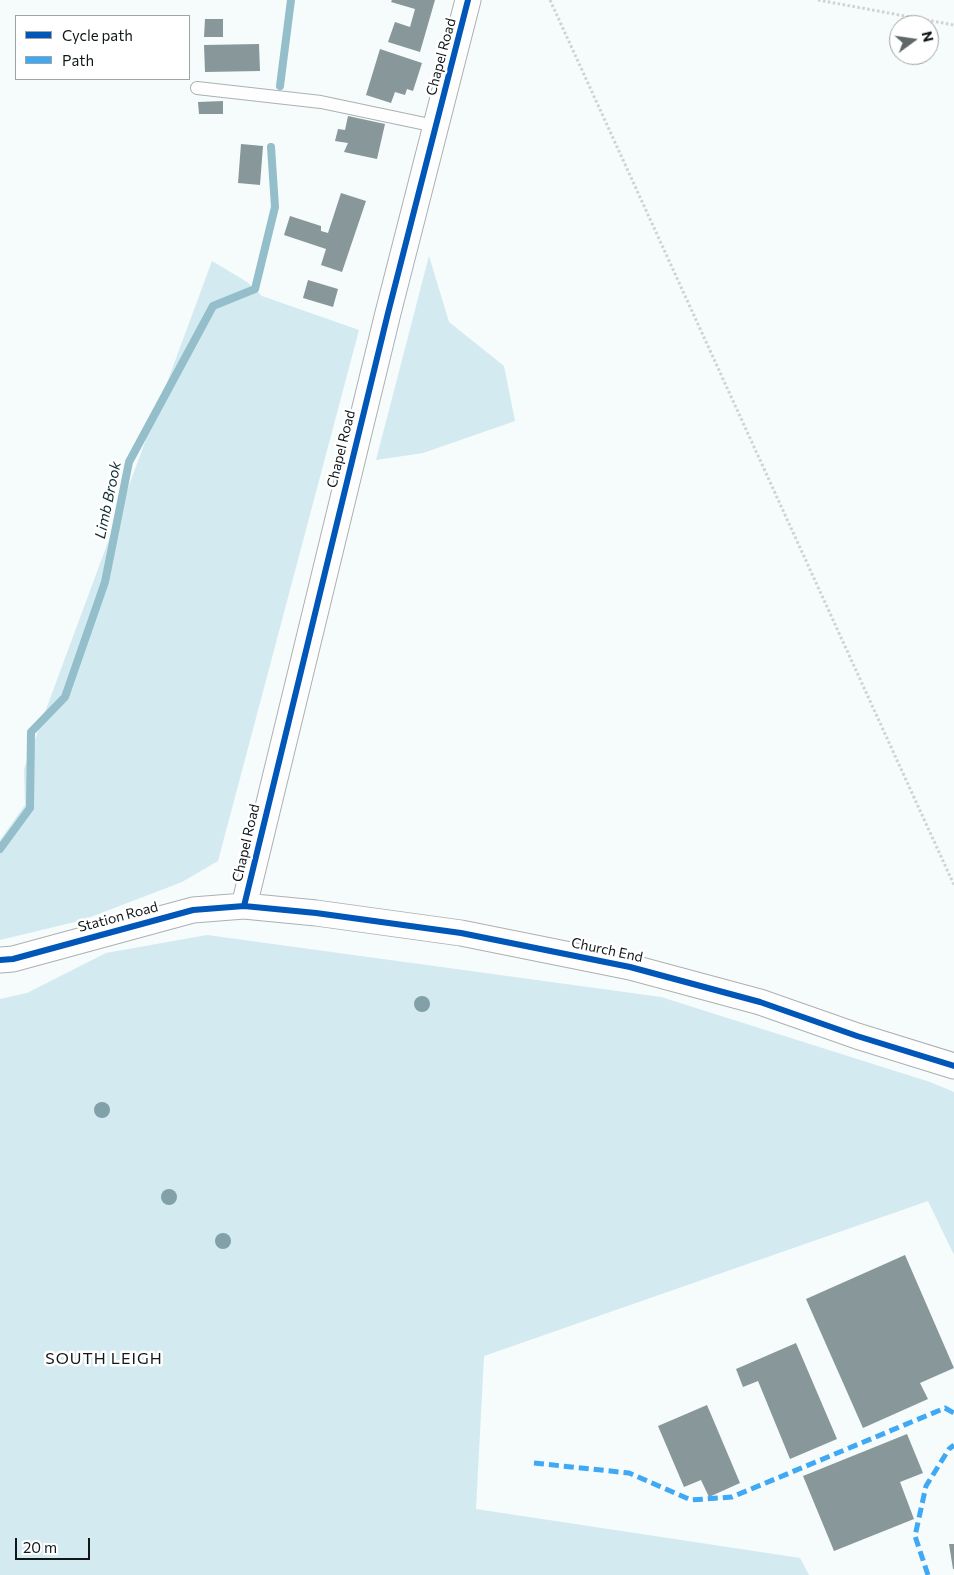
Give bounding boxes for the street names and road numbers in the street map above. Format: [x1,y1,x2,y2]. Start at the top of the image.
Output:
street label: Chapel Road [423,16,459,98]
street label: Chapel Road [323,408,359,490]
street label: Chapel Road [229,802,263,884]
street label: Station Road [76,898,160,936]
street label: Church End [570,934,644,966]

